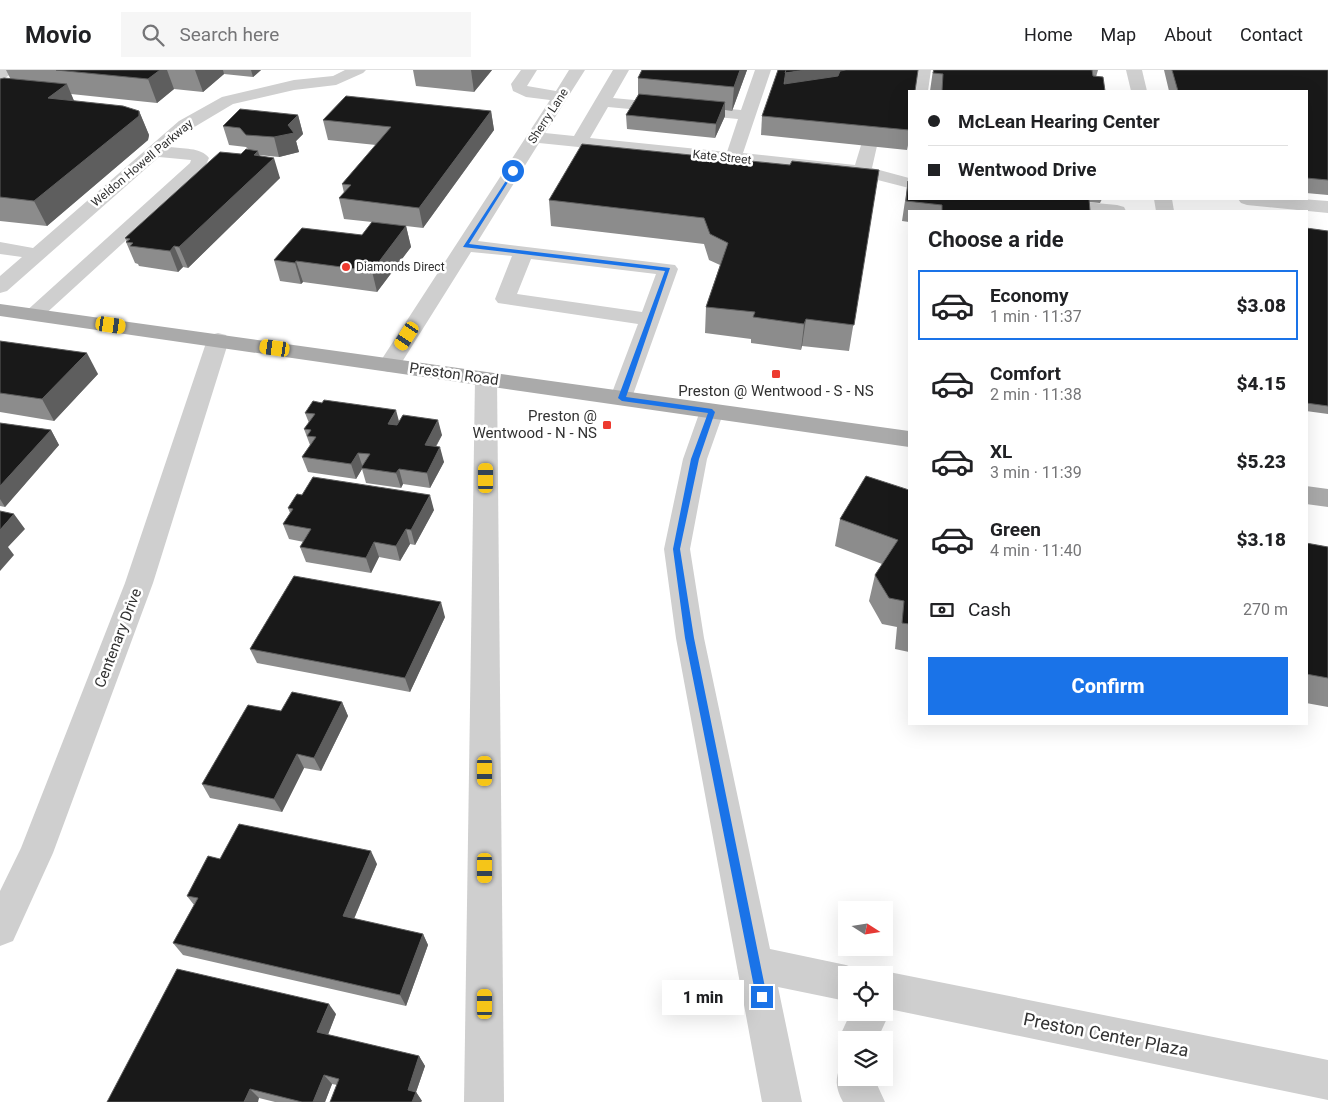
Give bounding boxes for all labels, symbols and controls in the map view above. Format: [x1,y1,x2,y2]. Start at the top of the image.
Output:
search box [121,12,471,57]
text: Movio [25,21,91,49]
icon: search [139,21,167,49]
text: Search here [179,23,279,46]
text: Home [1024,24,1073,45]
text: Map [1101,24,1136,45]
text: About [1164,24,1212,45]
text: Contact [1240,24,1303,45]
street label: Sherry Lane [525,86,571,146]
text: McLean Hearing Center [958,110,1160,133]
street label: Weldon Howell Parkway [89,116,196,209]
street label: Kate Street [692,147,752,167]
text: Wentwood Drive [958,158,1097,181]
route start [502,160,524,182]
text: Choose a ride [928,227,1064,252]
place label: Diamonds Direct [356,260,445,274]
marker: Diamonds Direct [340,261,352,273]
icon: car [930,283,975,328]
text: Economy [990,284,1069,307]
text: $3.08 [1237,294,1286,317]
text: 1 min · 11:37 [990,307,1082,326]
car [95,315,126,335]
car [392,319,421,353]
car [259,338,290,358]
street label: Preston Road [408,359,500,389]
icon: car [930,361,975,406]
text: Comfort [990,362,1061,385]
marker: Preston @ Wentwood - S - NS [770,368,782,380]
text: $4.15 [1237,372,1286,395]
place label: Preston @ Wentwood - S - NS [678,382,874,400]
text: 2 min · 11:38 [990,385,1082,404]
place label: Preston @ Wentwood - N - NS [472,407,597,442]
marker: Preston @ Wentwood - N - NS [601,419,613,431]
icon: car [930,439,975,484]
text: XL [990,440,1012,463]
text: $5.23 [1237,450,1286,473]
car [478,463,493,493]
text: 3 min · 11:39 [990,463,1082,482]
icon: car [930,517,975,562]
text: Green [990,518,1041,541]
text: $3.18 [1237,528,1286,551]
text: 4 min · 11:40 [990,541,1082,560]
street label: Centenary Drive [91,586,145,690]
icon: cash [928,596,956,624]
text: Cash [968,598,1011,621]
text: 270 m [1243,600,1288,619]
button: Confirm [928,657,1288,715]
car [477,756,492,786]
car [477,853,492,883]
north arrow [838,901,892,956]
map controls [838,901,893,1086]
button: locate [838,966,893,1021]
callout: 1 min [662,980,744,1014]
route end [751,986,773,1008]
text: 1 min [683,988,723,1007]
car [477,989,492,1019]
street label: Preston Center Plaza [1022,1008,1191,1061]
button: layers [838,1031,893,1086]

